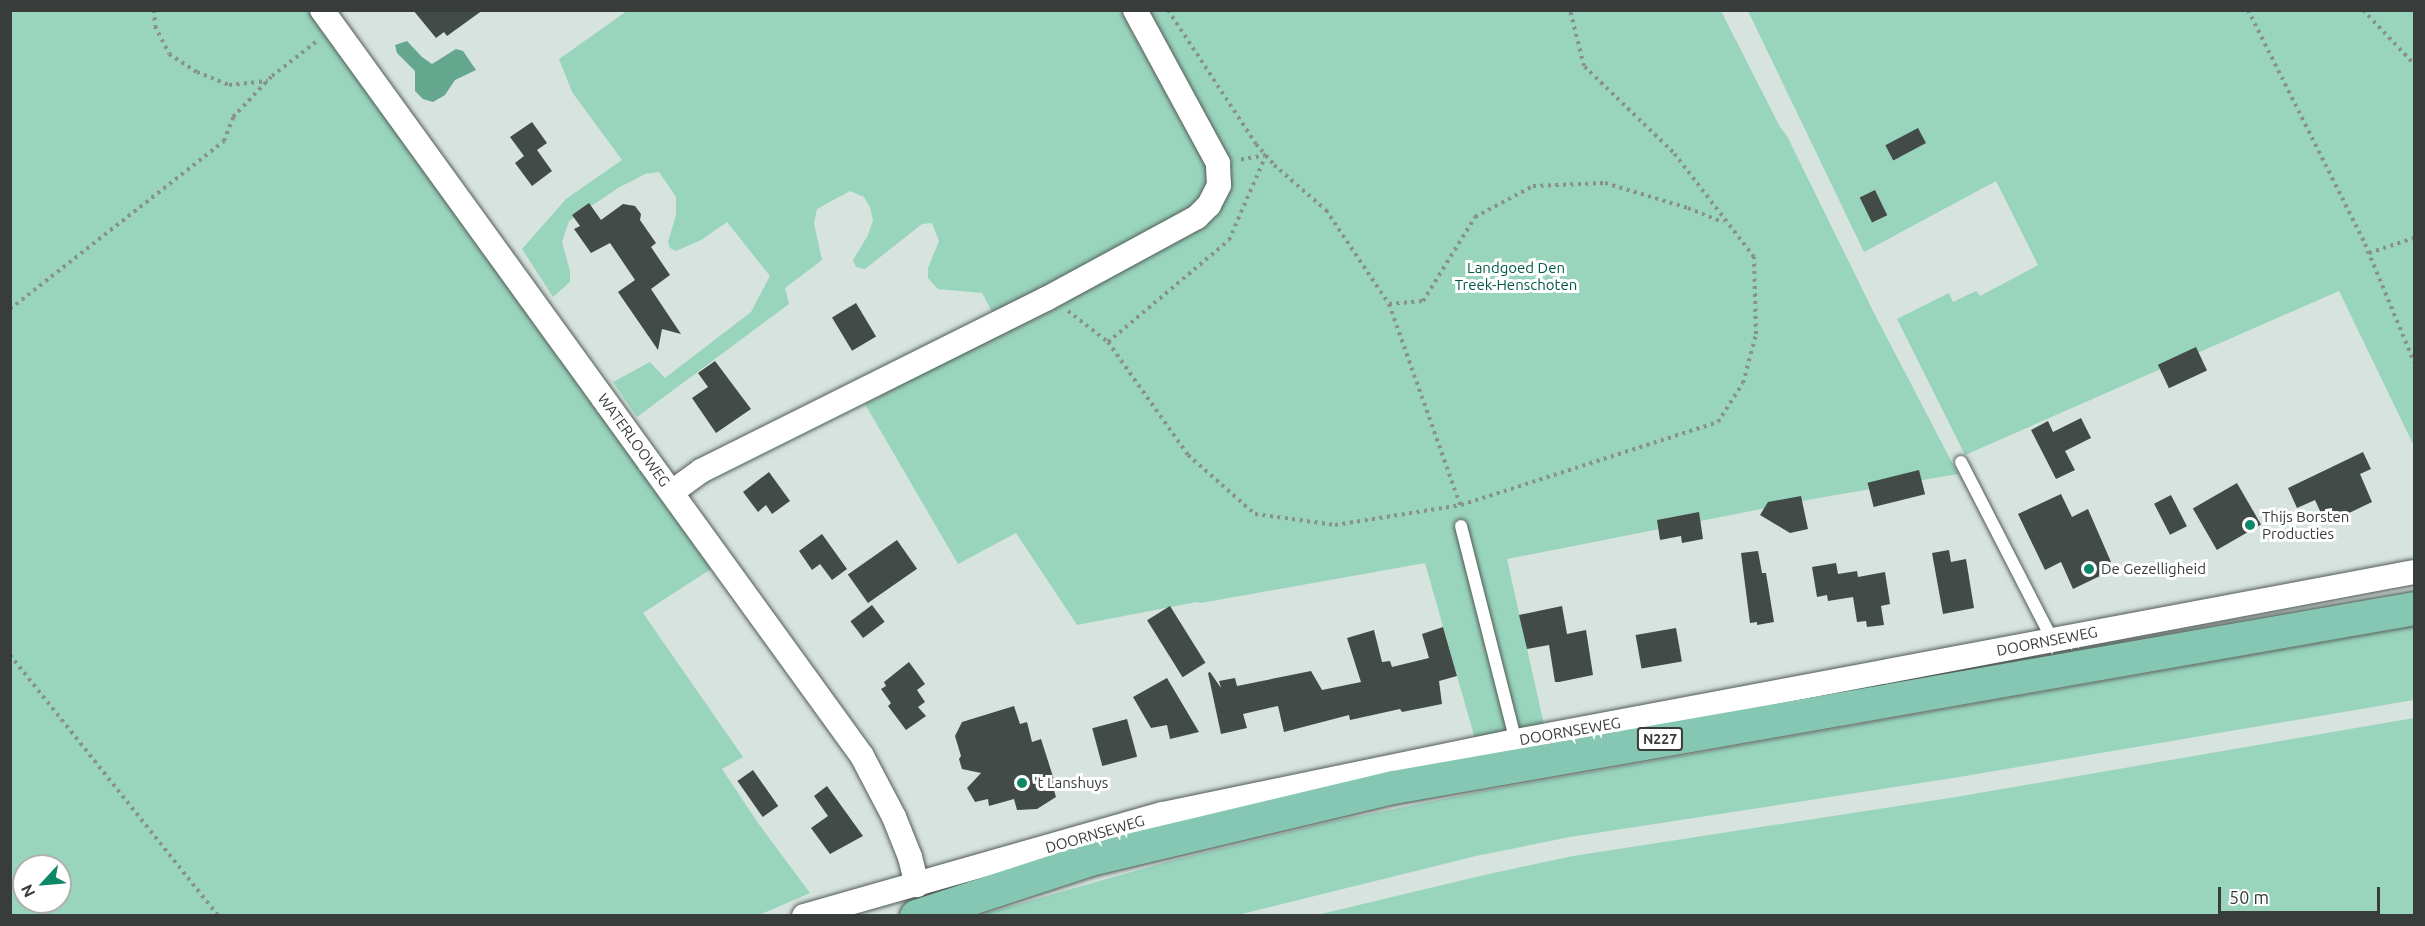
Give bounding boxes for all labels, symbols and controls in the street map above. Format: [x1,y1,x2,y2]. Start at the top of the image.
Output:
park label: Landgoed Den Treek-Henschoten [1455,258,1577,293]
street label: WATERLOOWEG [594,390,674,490]
place label: Thijs Borsten Producties [2262,507,2349,542]
marker: Thijs Borsten Producties [2243,518,2257,532]
place label: De Gezelligheid [2101,560,2206,578]
marker: De Gezelligheid [2082,562,2096,576]
street label: DOORNSEWEG [1995,622,2099,660]
street label: DOORNSEWEG [1518,713,1622,749]
road number: N227 [1636,728,1684,750]
place label: 't Lanshuys [1034,774,1108,792]
marker: 't Lanshuys [1015,776,1029,790]
street label: DOORNSEWEG [1043,811,1147,857]
north arrow [12,854,72,914]
scale bar [2221,875,2383,913]
text: N [17,882,38,900]
text: 50 m [2229,887,2269,907]

